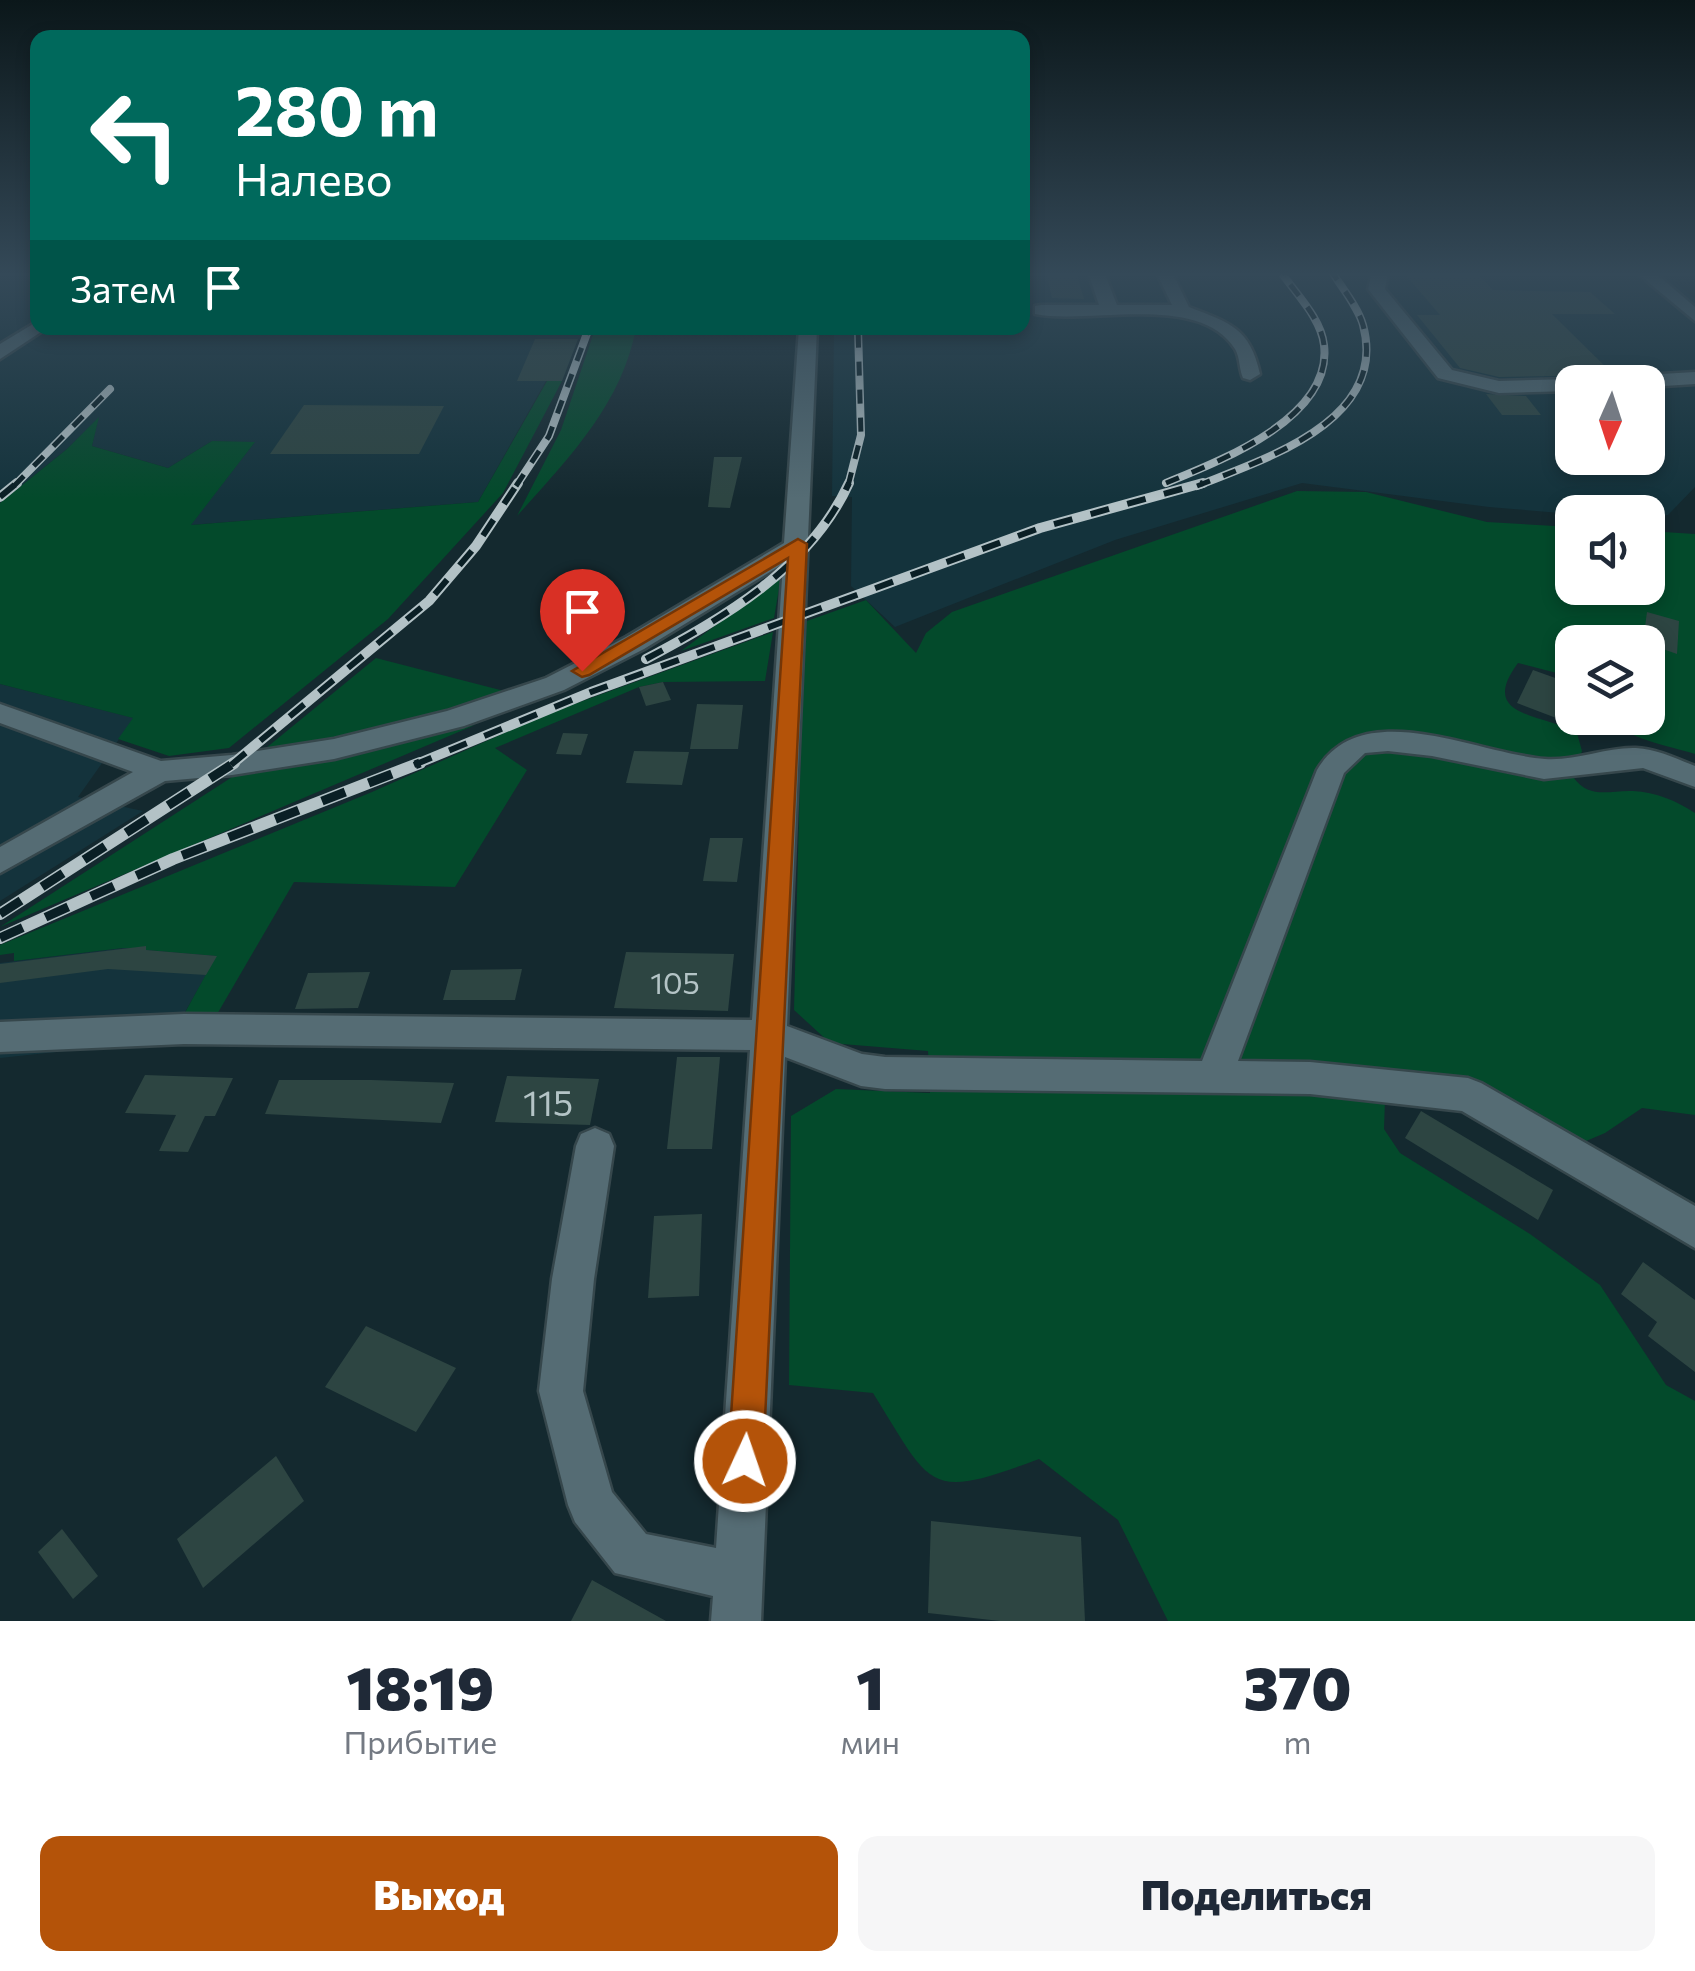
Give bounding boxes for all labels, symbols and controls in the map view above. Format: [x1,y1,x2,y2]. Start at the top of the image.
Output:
text: 280 m [235,65,439,150]
icon: left [70,70,200,200]
text: Налево [235,150,393,205]
icon: arrive [196,260,251,315]
text: Затем [70,264,176,311]
north arrow [1555,365,1665,475]
map controls [1555,365,1665,735]
button: sound [1555,495,1665,605]
pin [540,569,625,672]
icon: arrive [555,584,610,639]
button: layers [1555,625,1665,735]
house number: 105 [650,963,700,1000]
house number: 115 [523,1080,573,1123]
position arrow [693,1409,797,1513]
text: 18:19 [347,1649,494,1722]
text: 1 [856,1649,884,1722]
text: 370 [1243,1649,1352,1722]
text: Прибытие [343,1721,497,1761]
text: мин [841,1721,900,1761]
text: m [1284,1721,1311,1761]
button: Выход [40,1836,838,1951]
button: Поделиться [858,1836,1655,1951]

